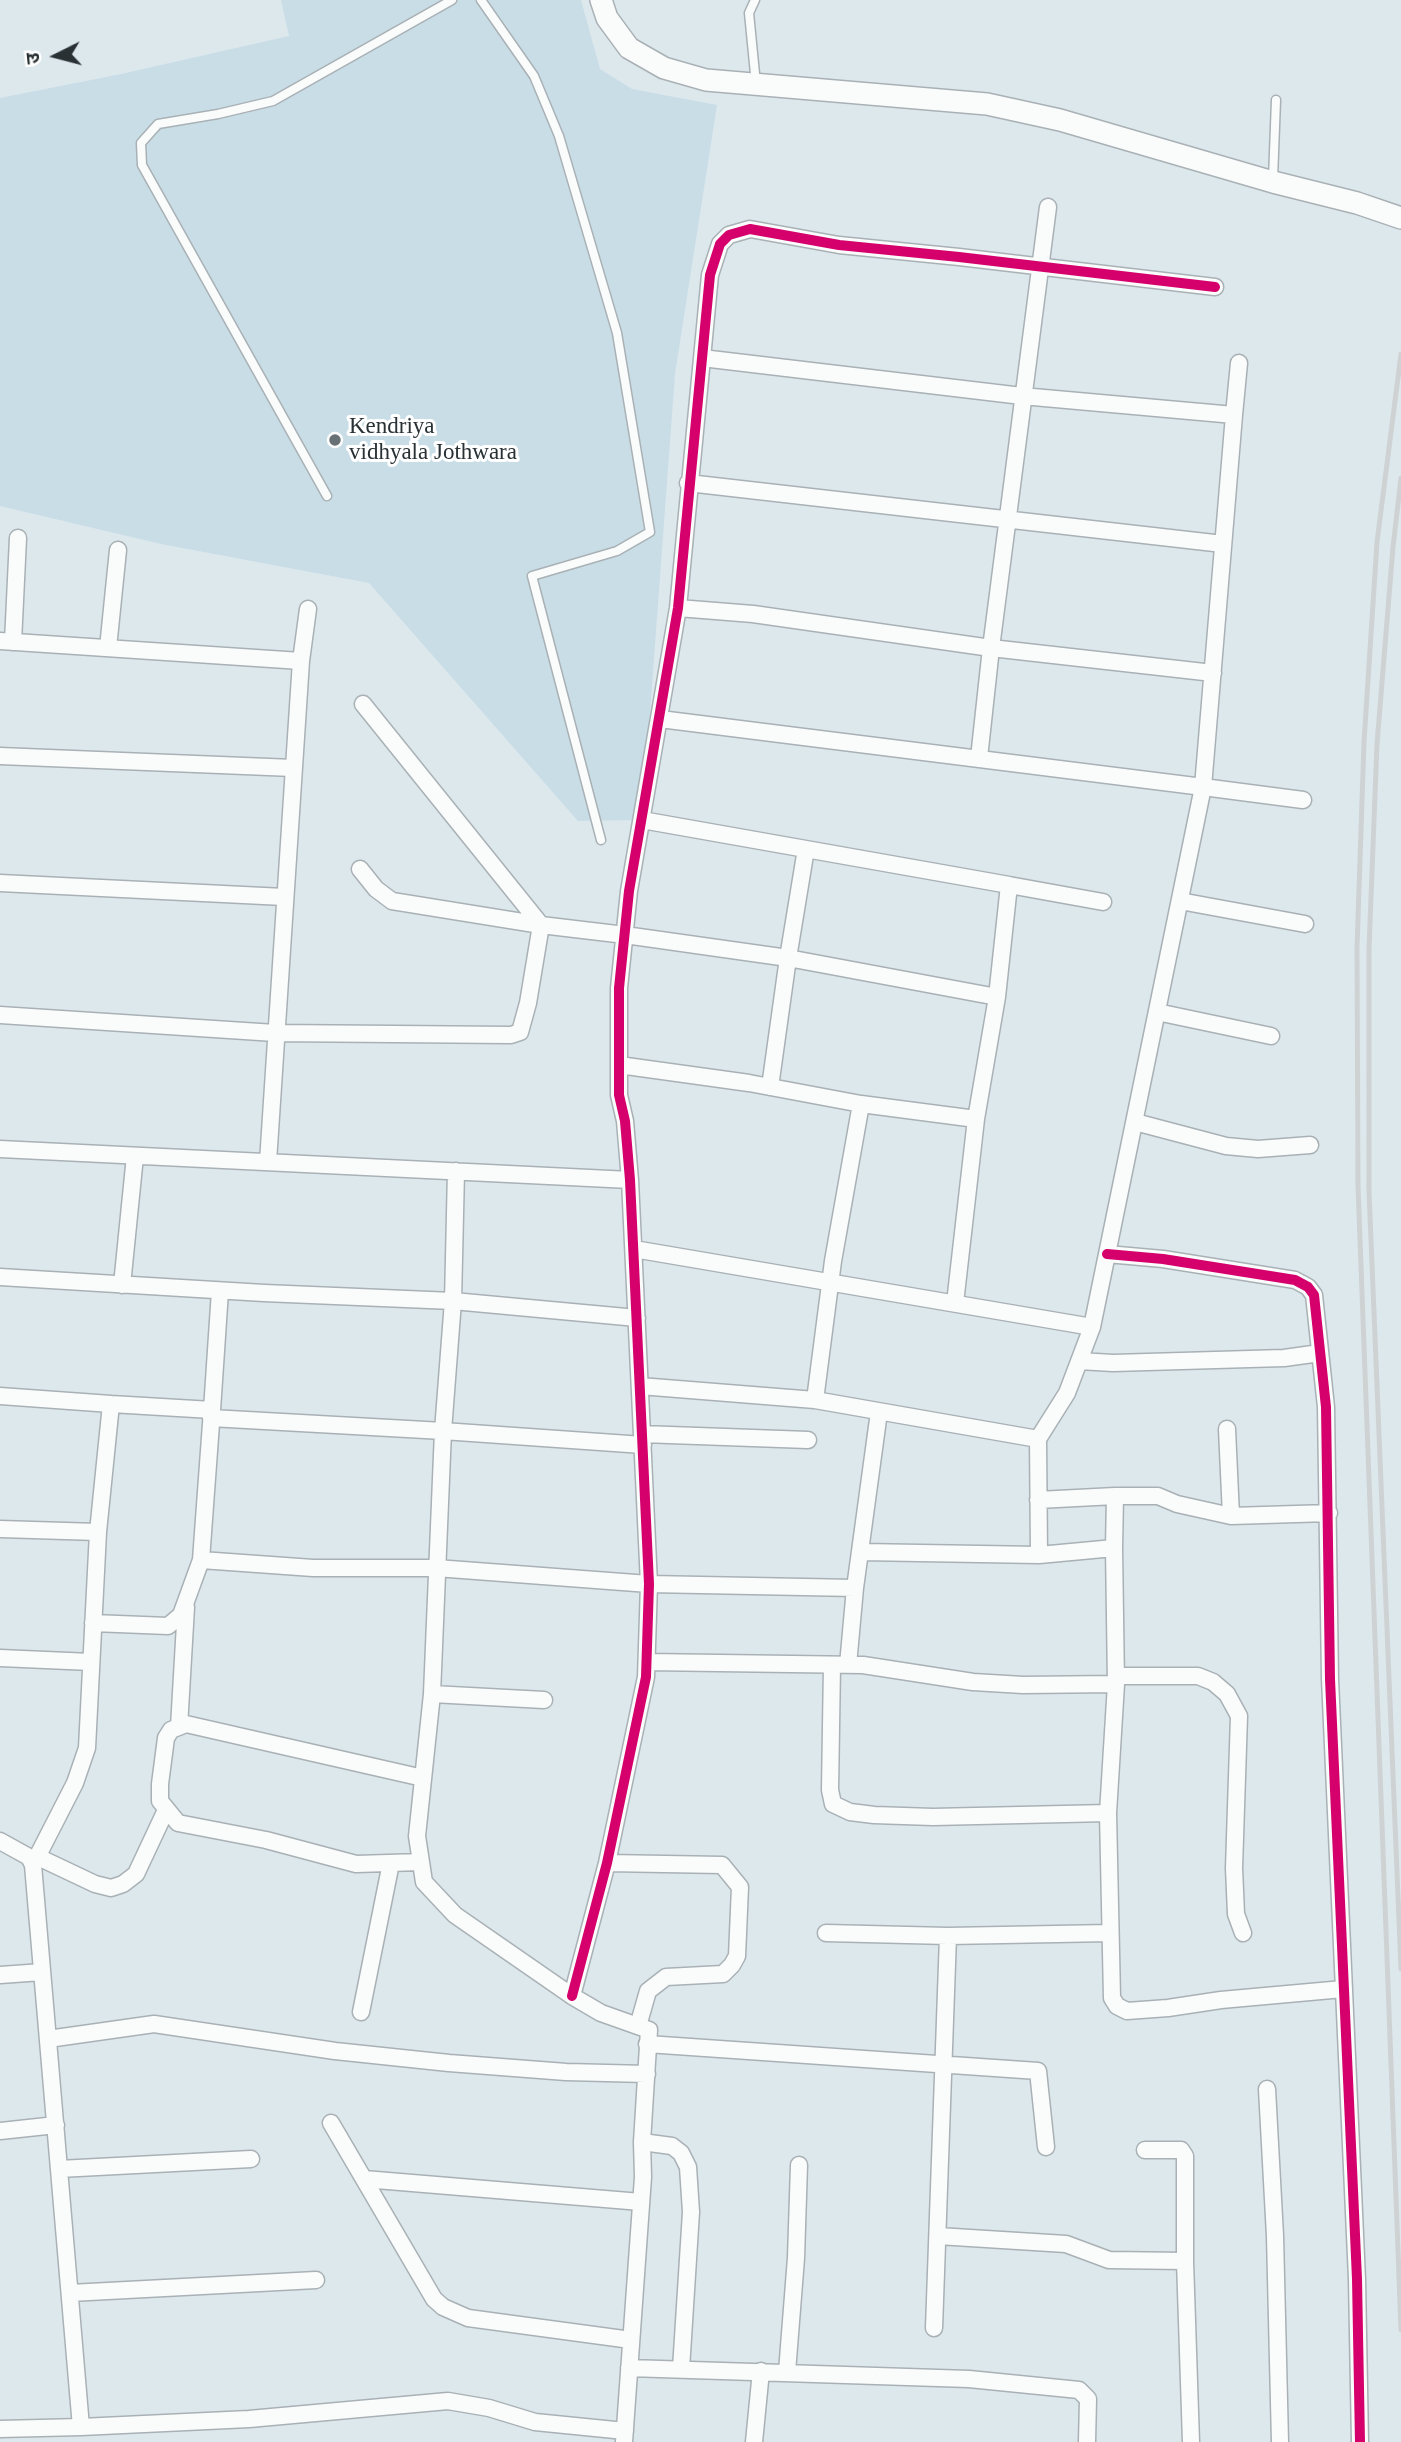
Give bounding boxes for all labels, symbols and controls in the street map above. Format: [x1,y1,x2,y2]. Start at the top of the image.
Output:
north arrow [21,21,91,91]
text: उ [22,51,48,65]
place label: Kendriya vidhyala Jothwara [349,413,540,467]
marker: Kendriya vidhyala Jothwara [327,432,343,448]

